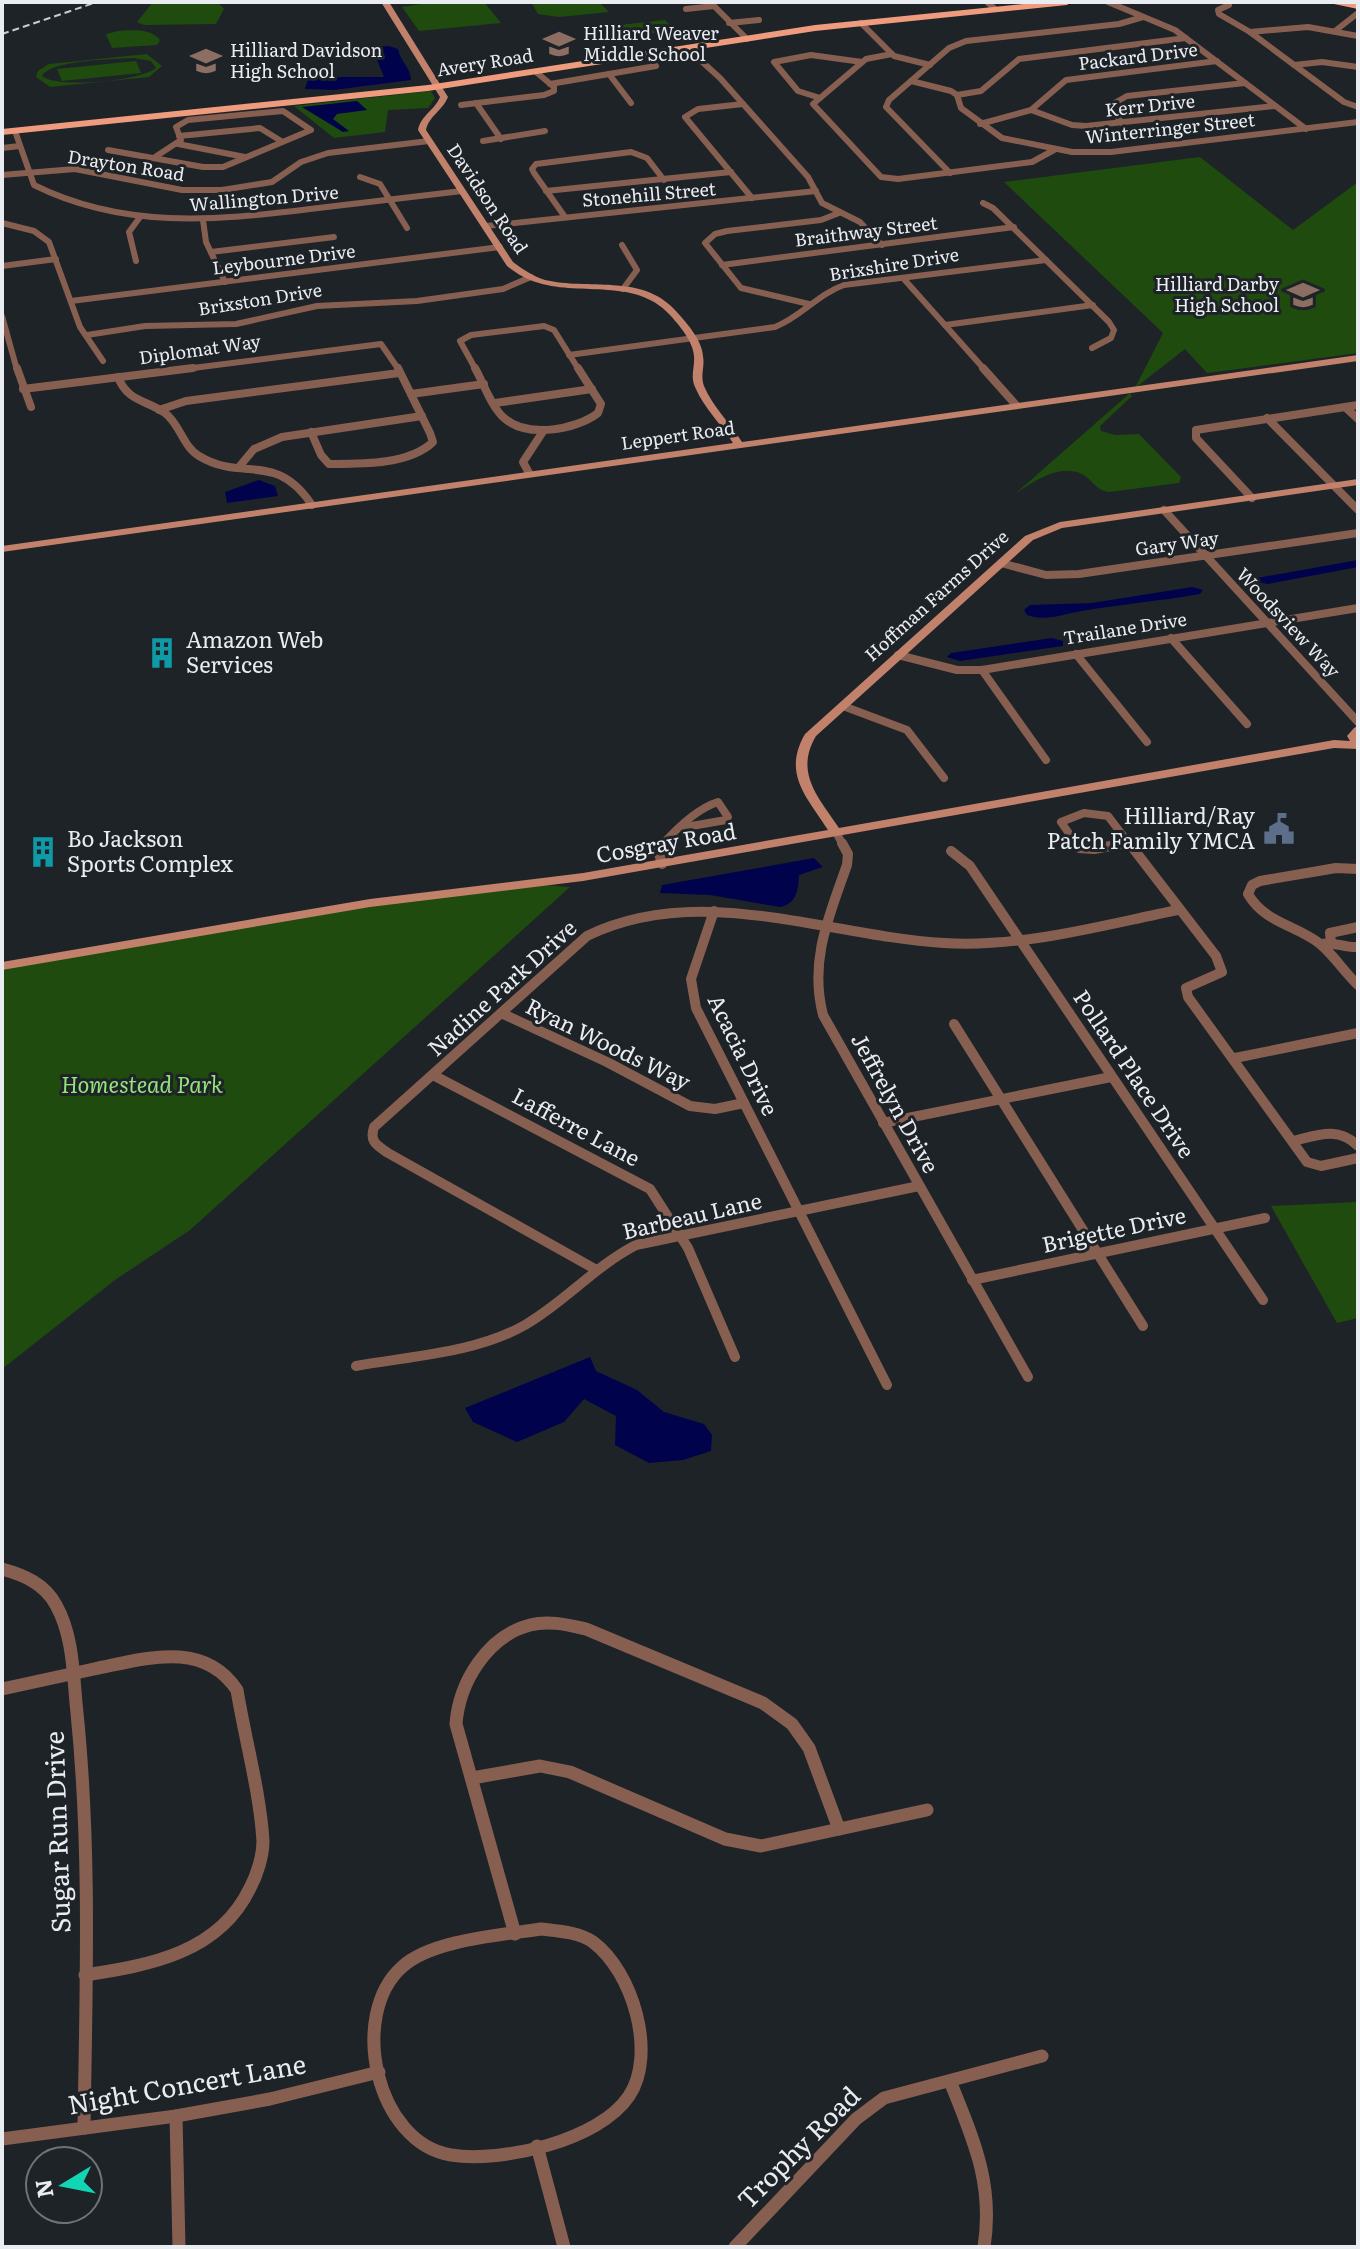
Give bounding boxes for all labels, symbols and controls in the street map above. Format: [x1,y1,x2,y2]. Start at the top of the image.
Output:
place label: Hilliard Weaver Middle School [583,19,719,67]
school or university icon: Hilliard Weaver Middle School [542,27,576,61]
street label: Packard Drive [1077,35,1199,76]
place label: Hilliard Davidson High School [230,36,383,84]
street label: Avery Road [435,41,535,82]
school or university icon: Hilliard Davidson High School [189,44,223,78]
street label: Kerr Drive [1104,86,1196,123]
street label: Winterringer Street [1084,105,1257,150]
street label: Davidson Road [441,138,535,259]
street label: Drayton Road [66,142,187,187]
street label: Stonehill Street [581,174,718,213]
street label: Wallington Drive [188,178,339,217]
street label: Braithway Street [793,208,939,253]
street label: Leybourne Drive [211,236,357,281]
street label: Brixshire Drive [827,240,961,287]
place label: Hilliard Darby High School [1155,270,1280,318]
street label: Brixston Drive [196,275,324,322]
school or university icon: Hilliard Darby High School [1286,278,1320,312]
street label: Diplomat Way [137,327,263,370]
street label: Leppert Road [619,413,737,456]
street label: Hoffman Farms Drive [858,523,1014,667]
street label: Gary Way [1133,523,1221,562]
street label: Woodsview Way [1231,561,1348,683]
street label: Trailane Drive [1061,604,1188,651]
place label: Amazon Web Services [186,622,323,680]
building icon: Amazon Web Services [145,636,179,670]
place label: Hilliard/Ray Patch Family YMCA [1047,798,1255,856]
public building icon: Hilliard/Ray Patch Family YMCA [1262,812,1296,846]
street label: Cosgray Road [593,813,738,870]
place label: Bo Jackson Sports Complex [67,821,234,879]
building icon: Bo Jackson Sports Complex [26,835,60,869]
street label: Nadine Park Drive [419,911,583,1063]
street label: Pollard Place Drive [1066,982,1204,1164]
street label: Ryan Woods Way [521,988,697,1097]
street label: Acacia Drive [701,988,788,1121]
street label: Jeffrelyn Drive [844,1026,949,1178]
park label: Homestead Park [61,1067,223,1100]
street label: Lafferre Lane [507,1078,647,1173]
street label: Barbeau Lane [619,1182,765,1247]
street label: Brigette Drive [1039,1197,1189,1260]
street label: Sugar Run Drive [32,1730,79,1934]
street label: Night Concert Lane [64,2042,309,2123]
street label: Trophy Road [727,2076,868,2217]
north arrow [24,2145,104,2225]
text: N [25,2177,61,2201]

